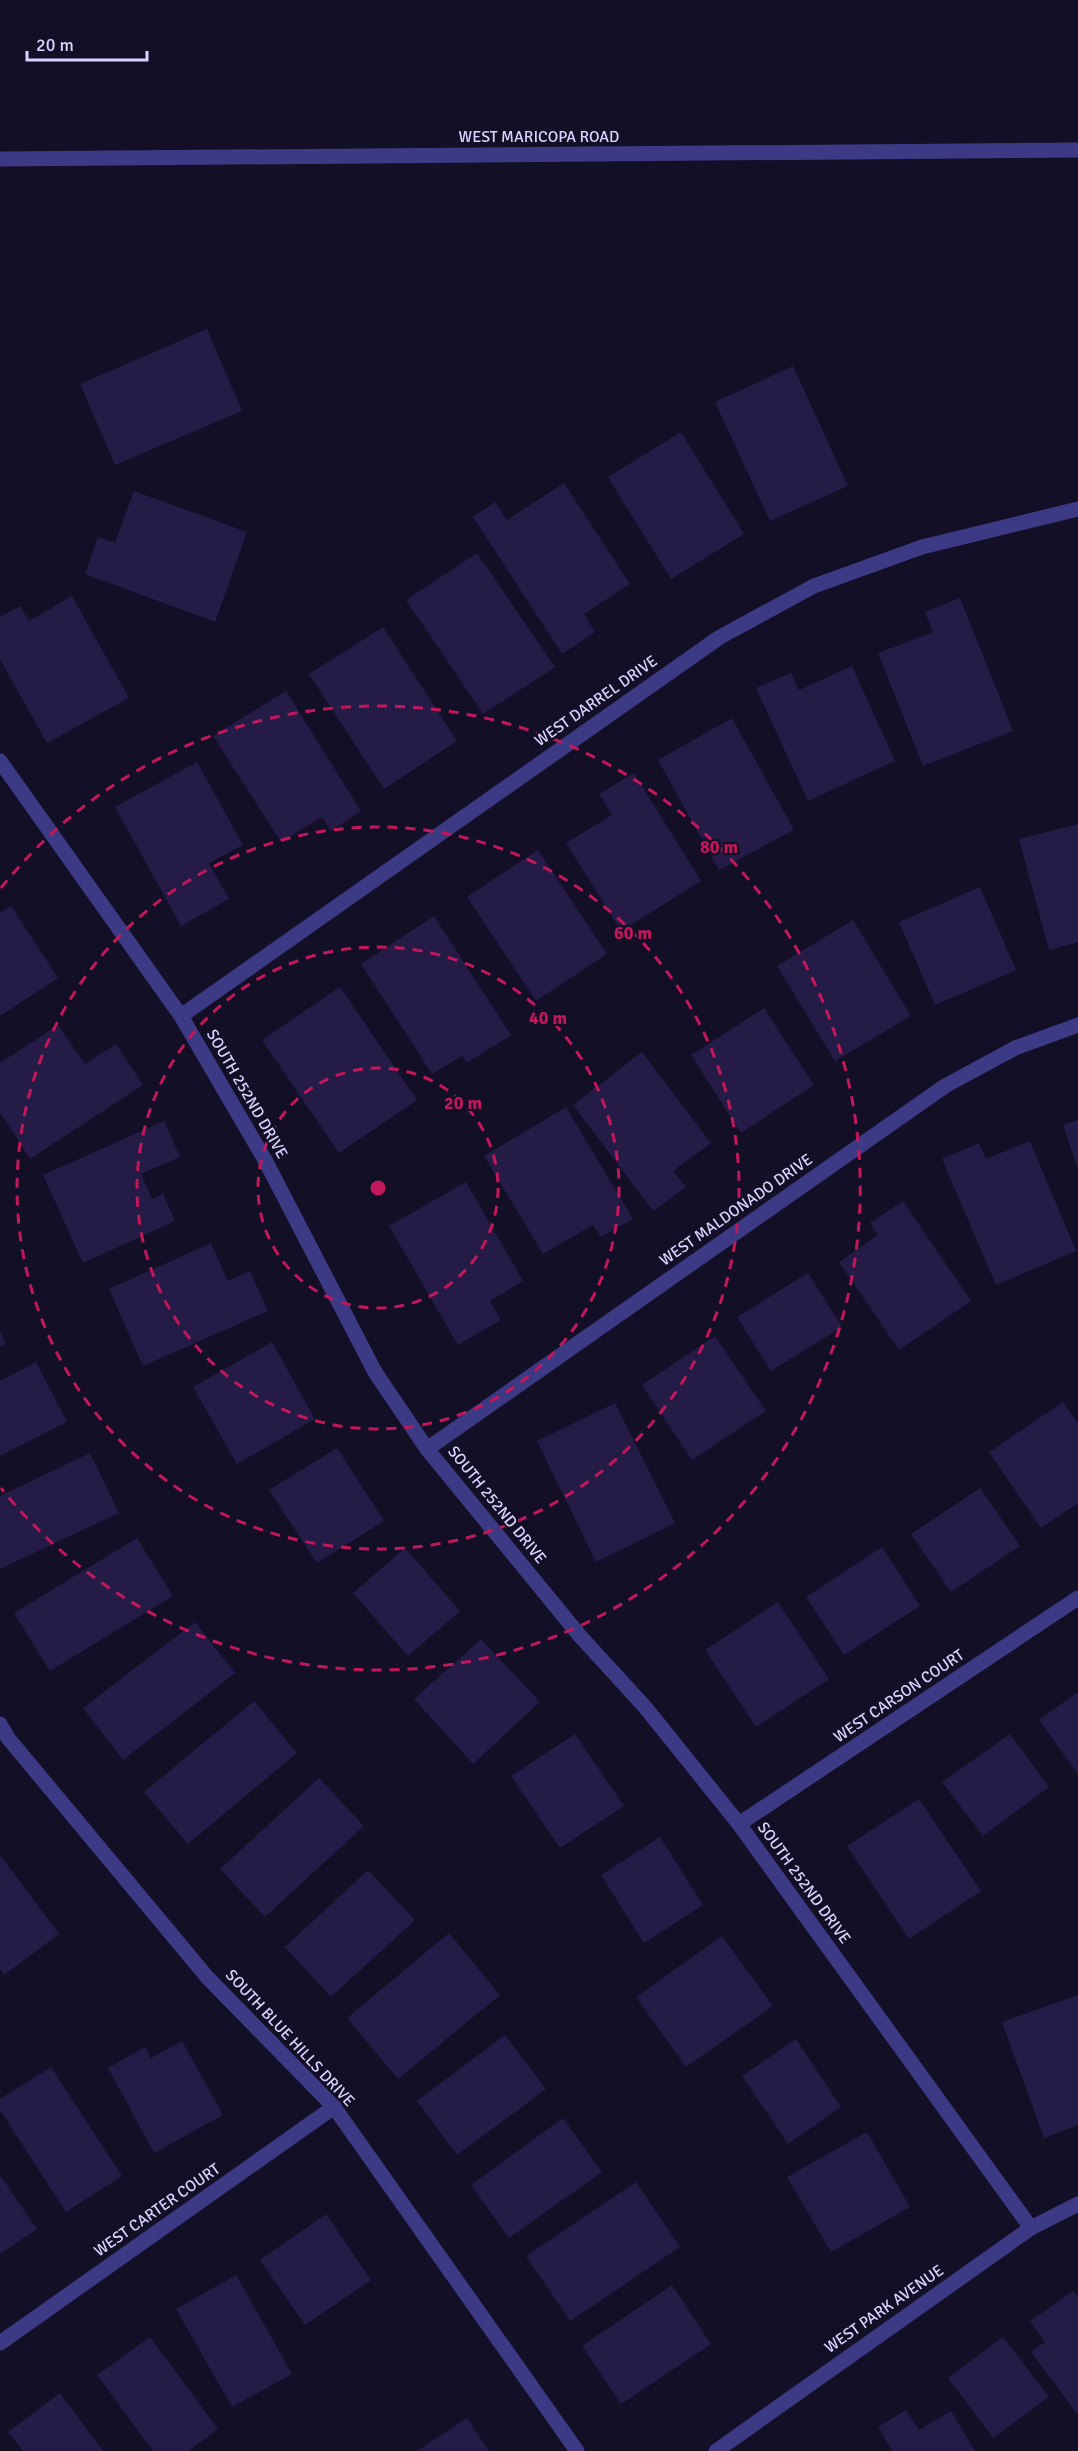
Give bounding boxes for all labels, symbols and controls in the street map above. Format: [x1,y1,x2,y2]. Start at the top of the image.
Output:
scale bar [27,24,147,62]
text: 20 m [36,34,74,56]
street label: WEST MARICOPA ROAD [459,127,619,147]
street label: WEST DARREL DRIVE [531,651,661,751]
text: 80 m [700,836,738,858]
text: 60 m [614,922,652,944]
text: 40 m [529,1007,567,1029]
street label: SOUTH 252ND DRIVE [202,1026,292,1162]
text: 20 m [444,1092,482,1114]
street label: WEST MALDONADO DRIVE [656,1150,816,1270]
centre of rings [368,1178,388,1198]
street label: SOUTH 252ND DRIVE [443,1442,551,1568]
street label: WEST CARSON COURT [830,1645,968,1747]
street label: SOUTH 252ND DRIVE [753,1818,855,1948]
street label: SOUTH BLUE HILLS DRIVE [221,1965,359,2111]
street label: WEST CARTER COURT [90,2159,224,2261]
street label: WEST PARK AVENUE [821,2260,947,2358]

